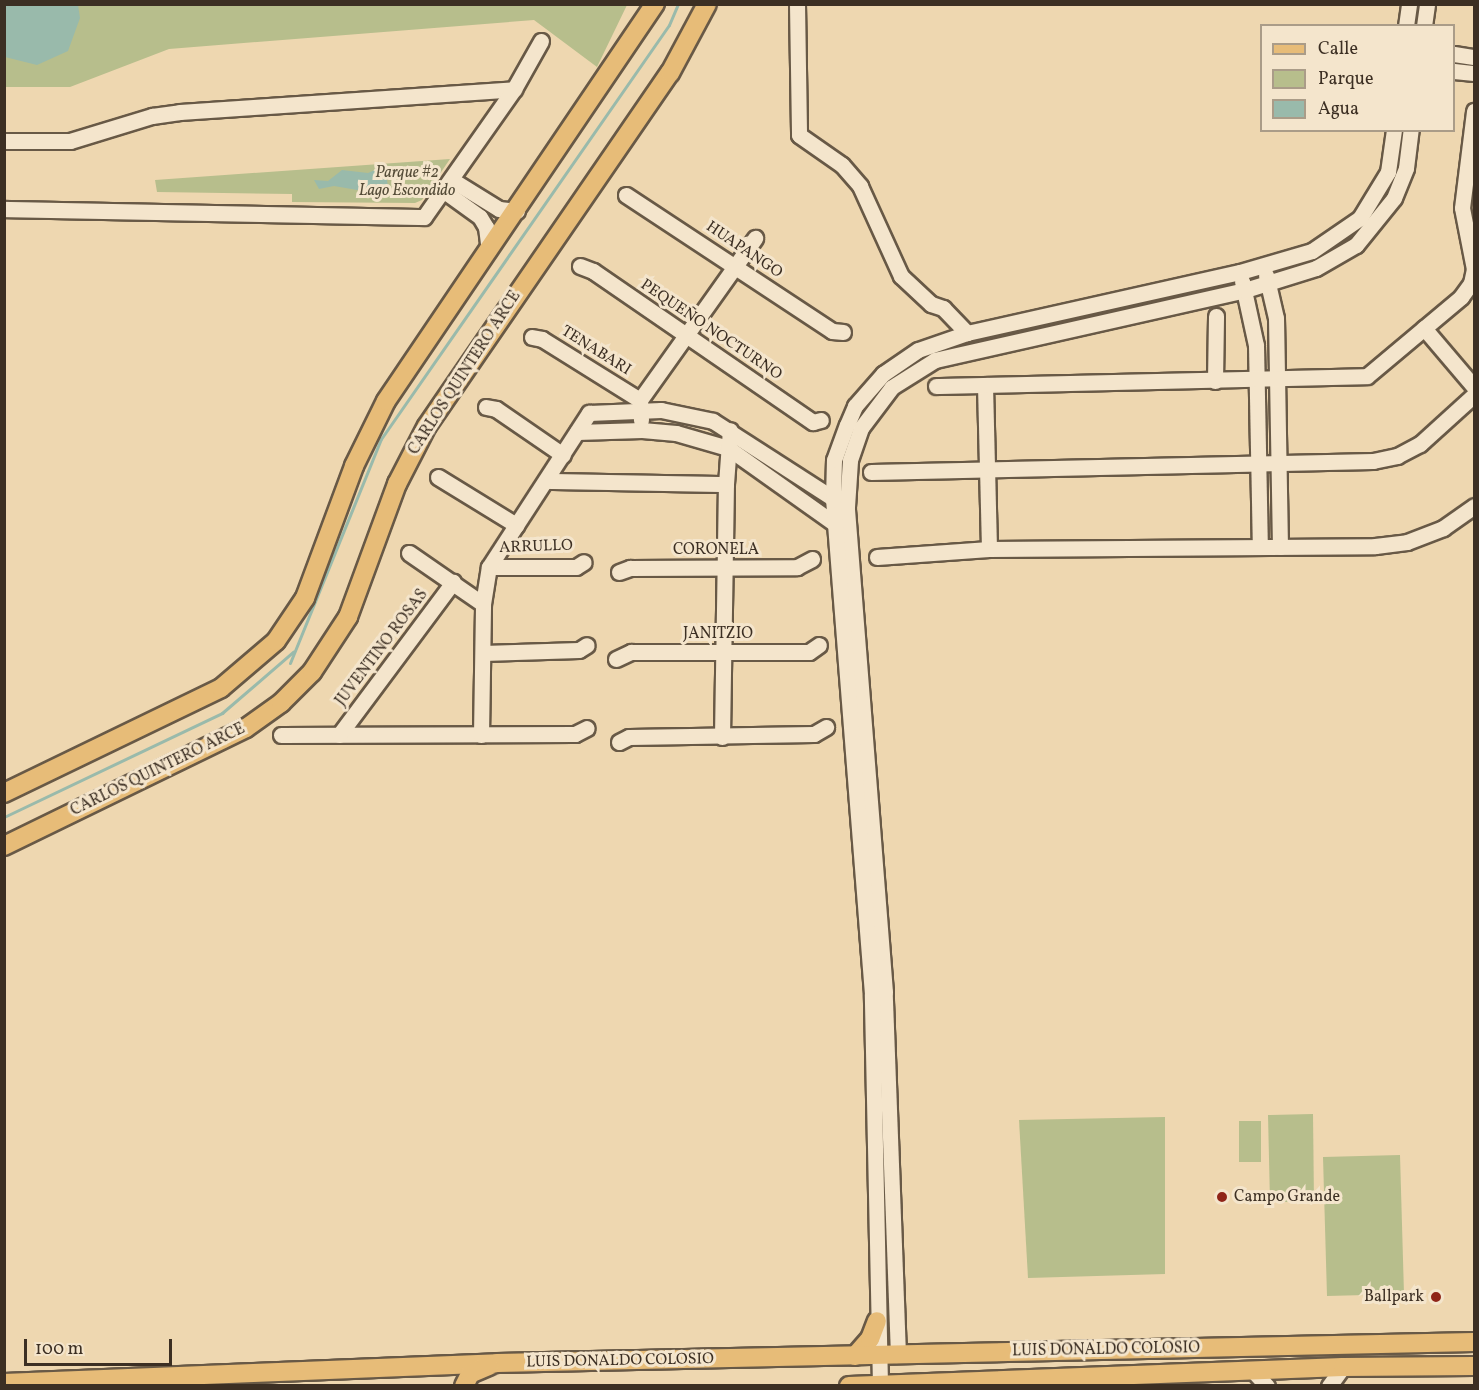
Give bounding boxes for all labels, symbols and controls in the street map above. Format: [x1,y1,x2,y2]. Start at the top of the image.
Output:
legend [1260,24,1455,132]
text: Calle [1318,37,1358,62]
text: Parque [1318,67,1373,92]
text: Agua [1318,97,1359,122]
park label: Parque #2 Lago Escondido [359,163,455,201]
street label: HUAPANGO [702,217,786,283]
street label: PEQUEÑO NOCTURNO [637,275,785,385]
street label: CARLOS QUINTERO ARCE [405,287,525,459]
street label: TENABARI [558,322,634,380]
street label: ARRULLO [499,536,573,558]
street label: CORONELA [673,540,759,560]
street label: JUVENTINO ROSAS [332,586,432,710]
street label: JANITZIO [683,624,753,644]
street label: CARLOS QUINTERO ARCE [68,719,248,821]
place label: Campo Grande [1234,1187,1340,1207]
marker: Campo Grande [1215,1190,1229,1204]
place label: Ballpark [1364,1287,1424,1307]
marker: Ballpark [1429,1290,1443,1304]
scale bar [27,1327,176,1365]
text: 100 m [35,1337,84,1362]
street label: LUIS DONALDO COLOSIO [1012,1339,1200,1361]
street label: LUIS DONALDO COLOSIO [526,1350,714,1372]

